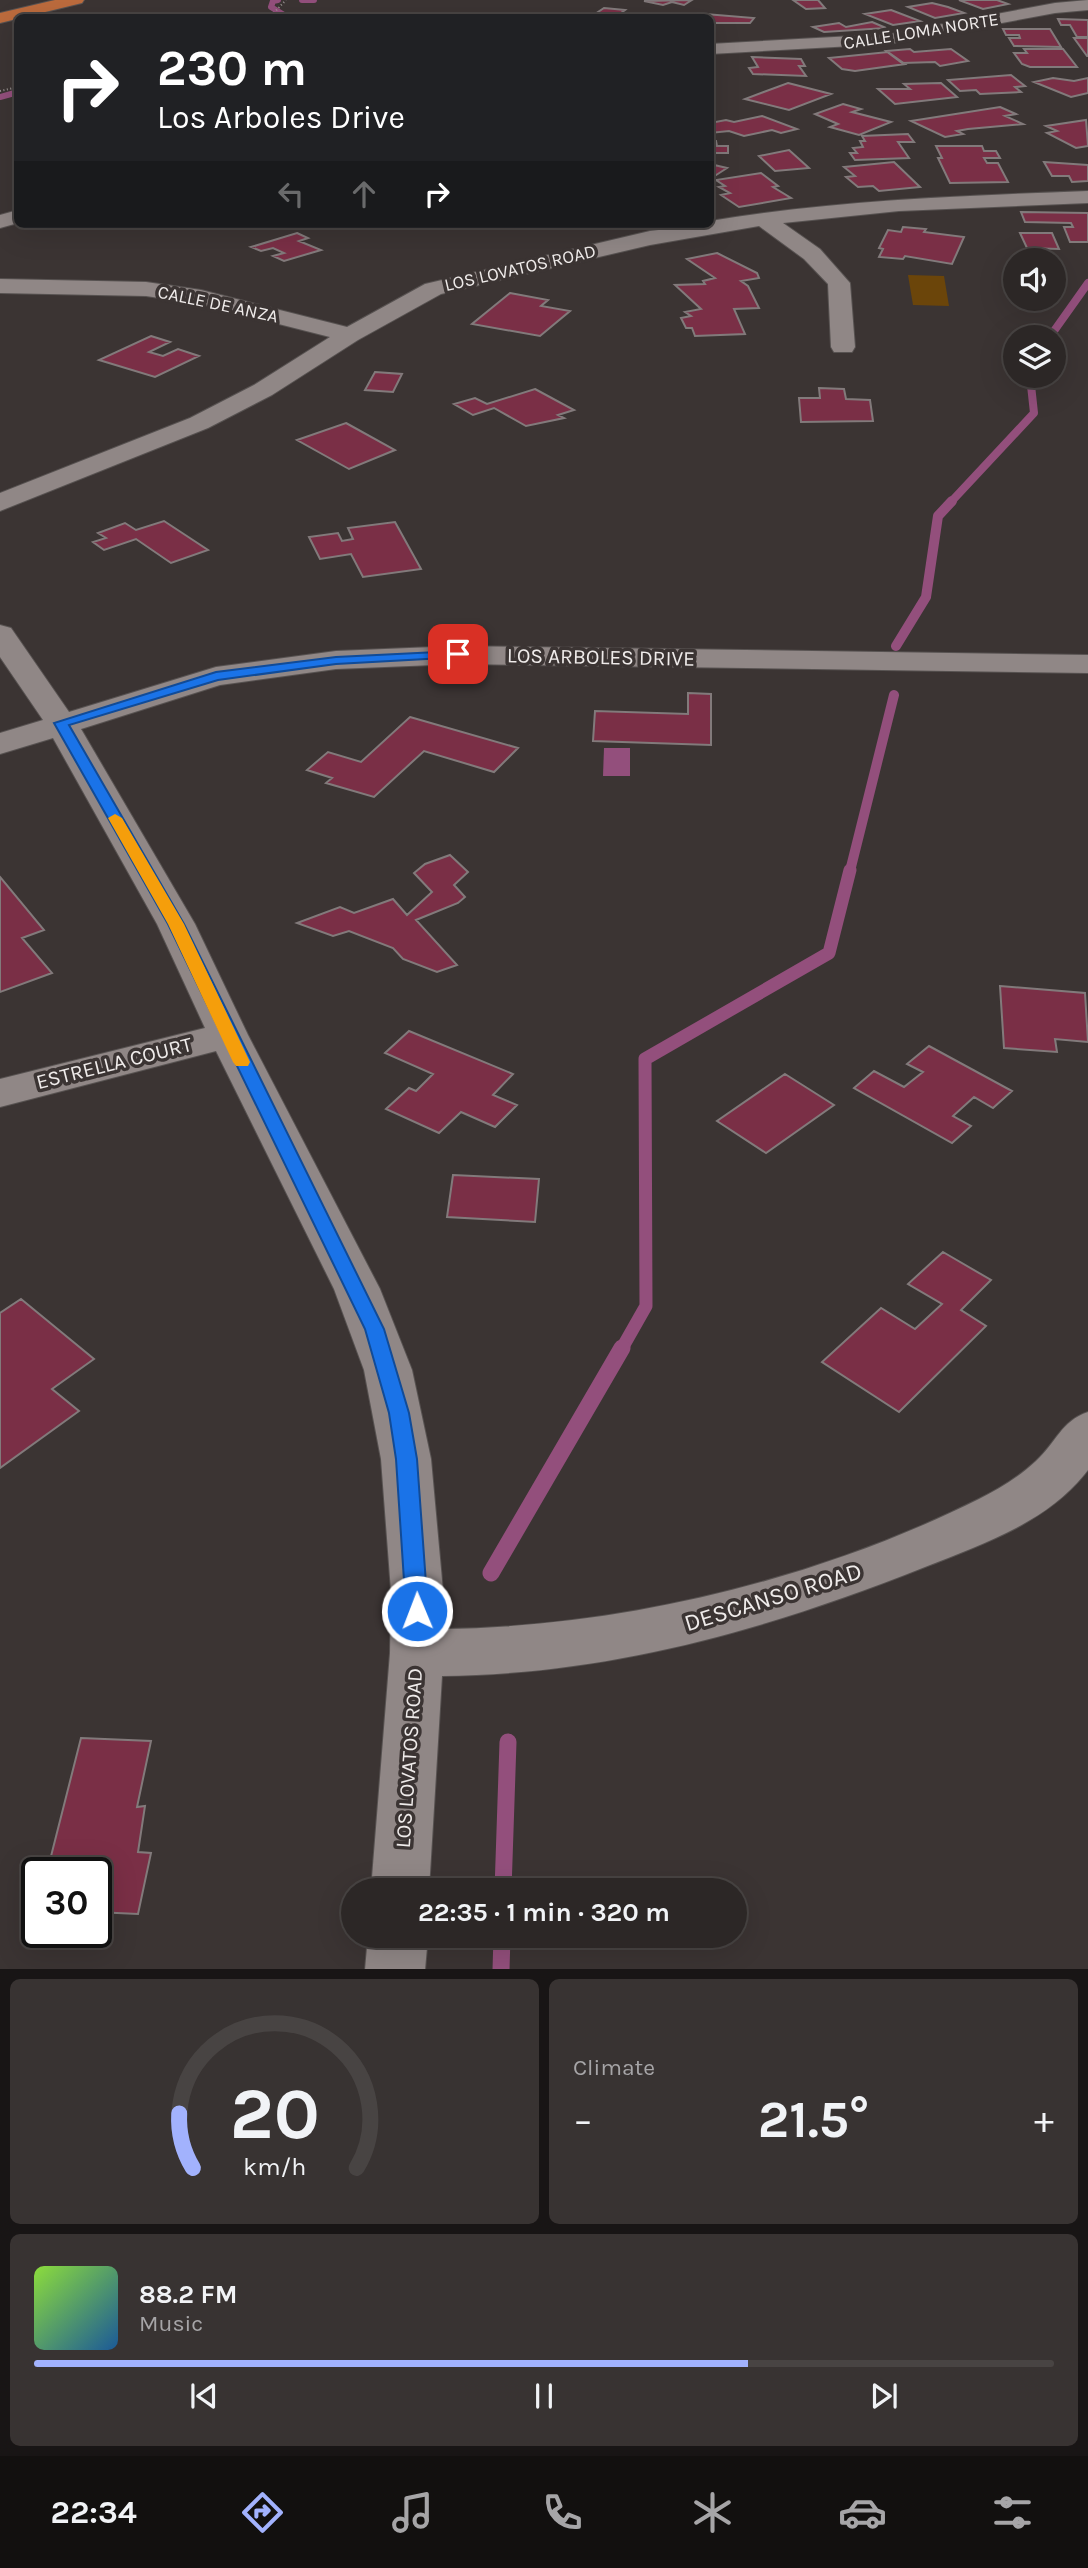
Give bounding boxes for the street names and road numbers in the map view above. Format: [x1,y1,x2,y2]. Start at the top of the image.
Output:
street label: CALLE LOMA NORTE [842,8,1000,54]
street label: LOS LOVATOS ROAD [442,240,598,296]
street label: CALLE DE ANZA [156,281,280,327]
street label: LOS ARBOLES DRIVE [507,643,695,671]
street label: ESTRELLA COURT [34,1032,195,1094]
street label: DESCANSO ROAD [681,1557,865,1637]
street label: LOS LOVATOS ROAD [391,1667,427,1849]

